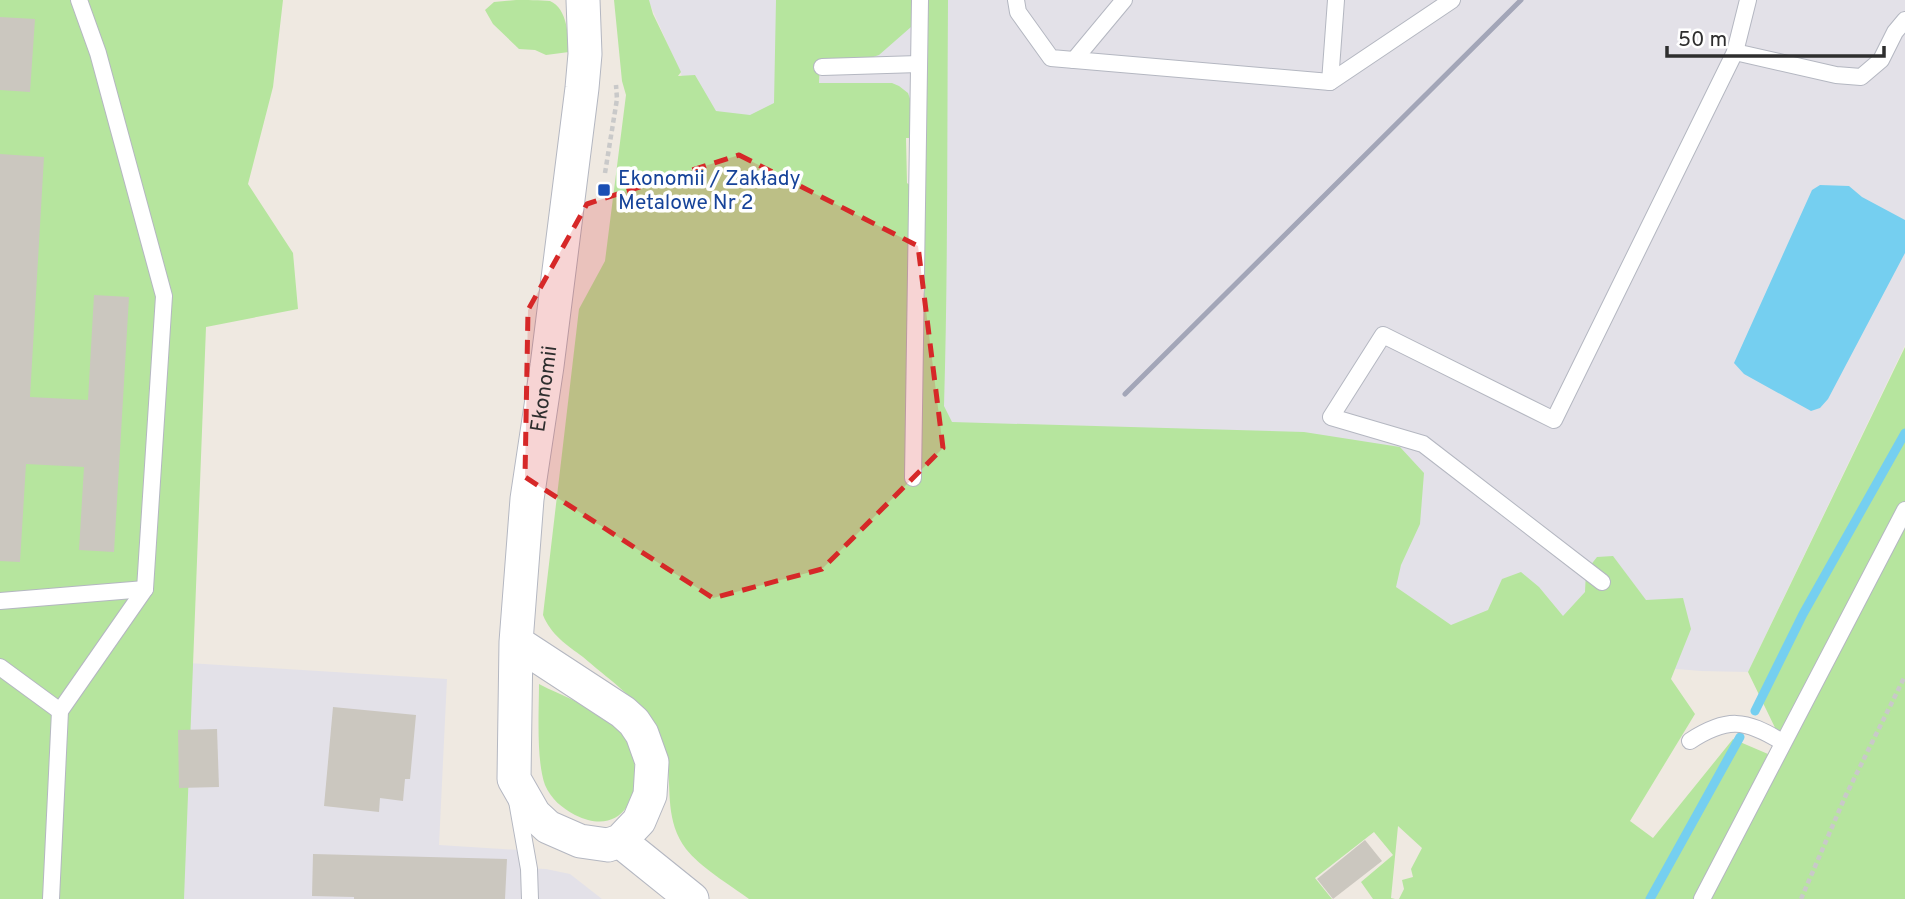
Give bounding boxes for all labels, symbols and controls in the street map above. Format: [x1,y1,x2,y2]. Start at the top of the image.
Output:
scale bar [1667,14,1884,58]
text: 50 m [1678,27,1727,54]
place label: Ekonomii / Zakłady Metalowe Nr 2 [618,166,801,217]
marker: Ekonomii / Zakłady Metalowe Nr 2 [596,182,612,198]
street label: Ekonomii [525,344,564,434]

